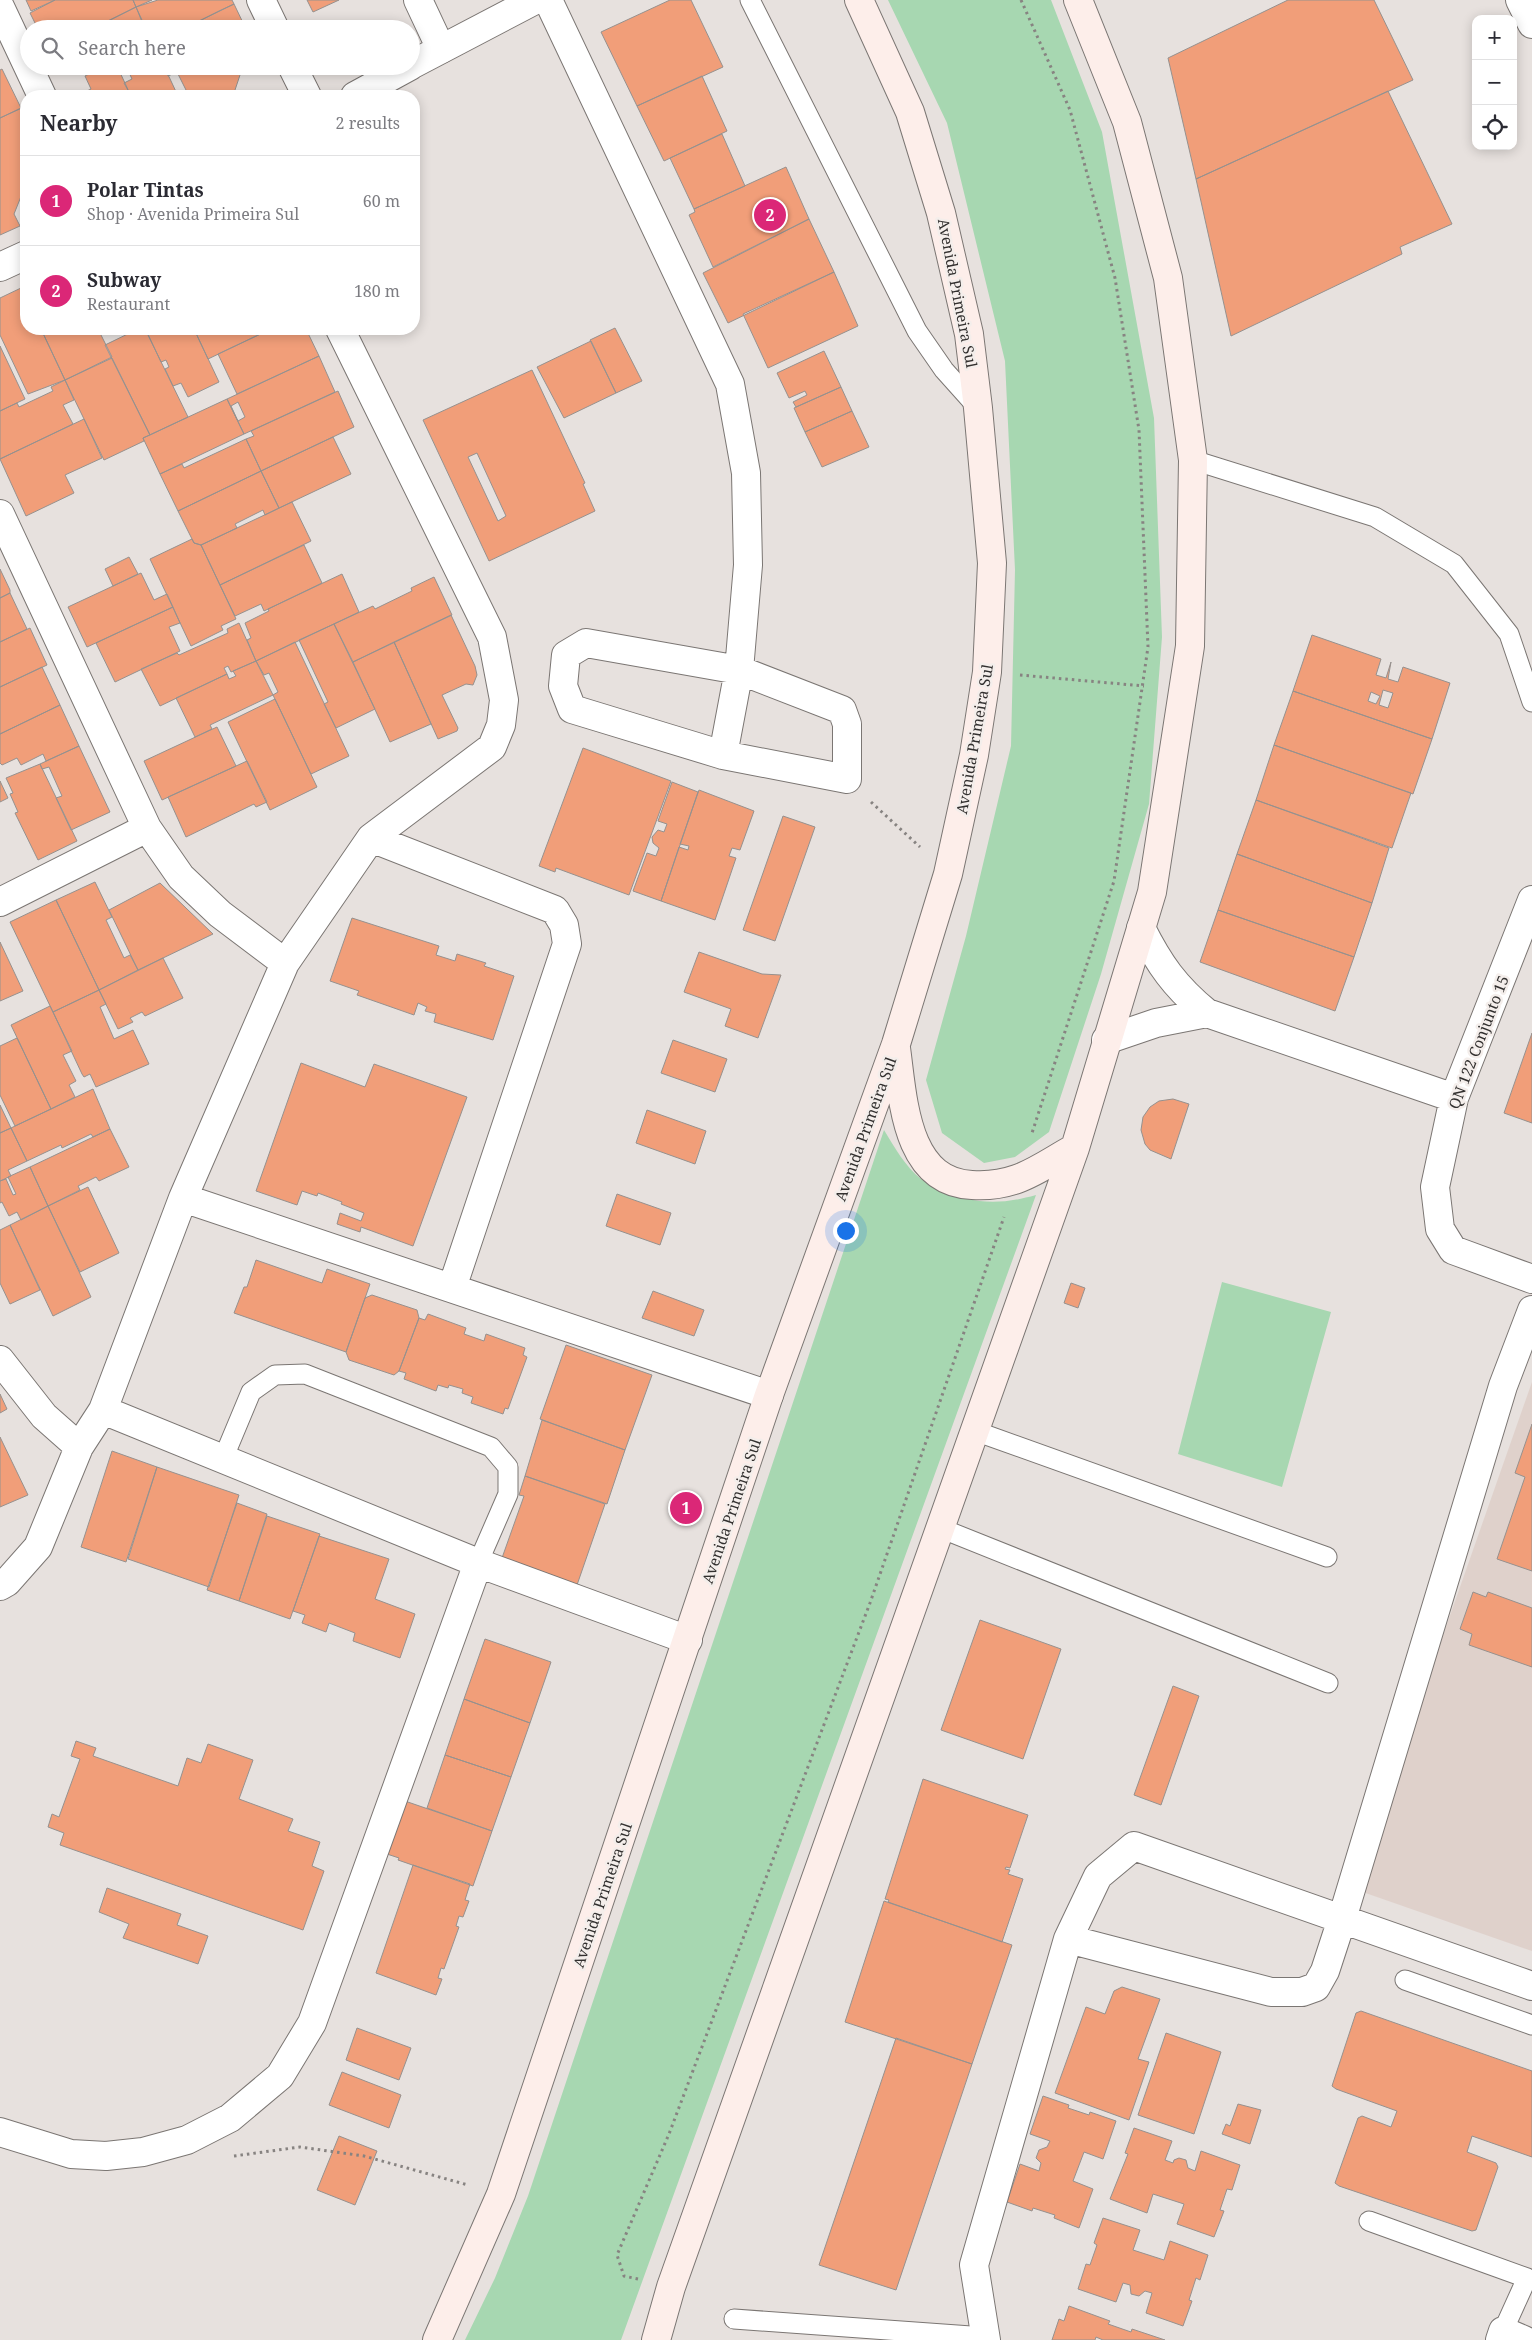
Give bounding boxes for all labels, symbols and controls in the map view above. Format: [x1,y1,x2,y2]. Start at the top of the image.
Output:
map controls [1472,15,1517,150]
button: + [1472,15,1517,60]
search box [20,20,420,75]
icon: search [38,34,66,62]
text: Search here [78,35,186,61]
button: − [1472,60,1517,105]
button: locate [1472,105,1517,150]
text: Nearby [40,109,118,137]
text: 2 results [336,112,400,134]
text: Polar Tintas [87,177,204,203]
text: 1 [51,190,61,212]
text: 60 m [363,190,400,212]
pin: 2 [754,196,786,234]
text: Shop · Avenida Primeira Sul [87,203,299,225]
street label: Avenida Primeira Sul [934,217,982,370]
text: Subway [87,267,161,293]
text: 2 [51,280,61,302]
text: 180 m [354,280,400,302]
text: Restaurant [87,293,170,315]
street label: Avenida Primeira Sul [951,662,997,815]
street label: QN 122 Conjunto 15 [1443,972,1513,1112]
street label: Avenida Primeira Sul [830,1054,900,1204]
your location [833,1218,859,1244]
street label: Avenida Primeira Sul [697,1436,765,1586]
pin: 1 [670,1489,702,1527]
street label: Avenida Primeira Sul [568,1820,636,1970]

